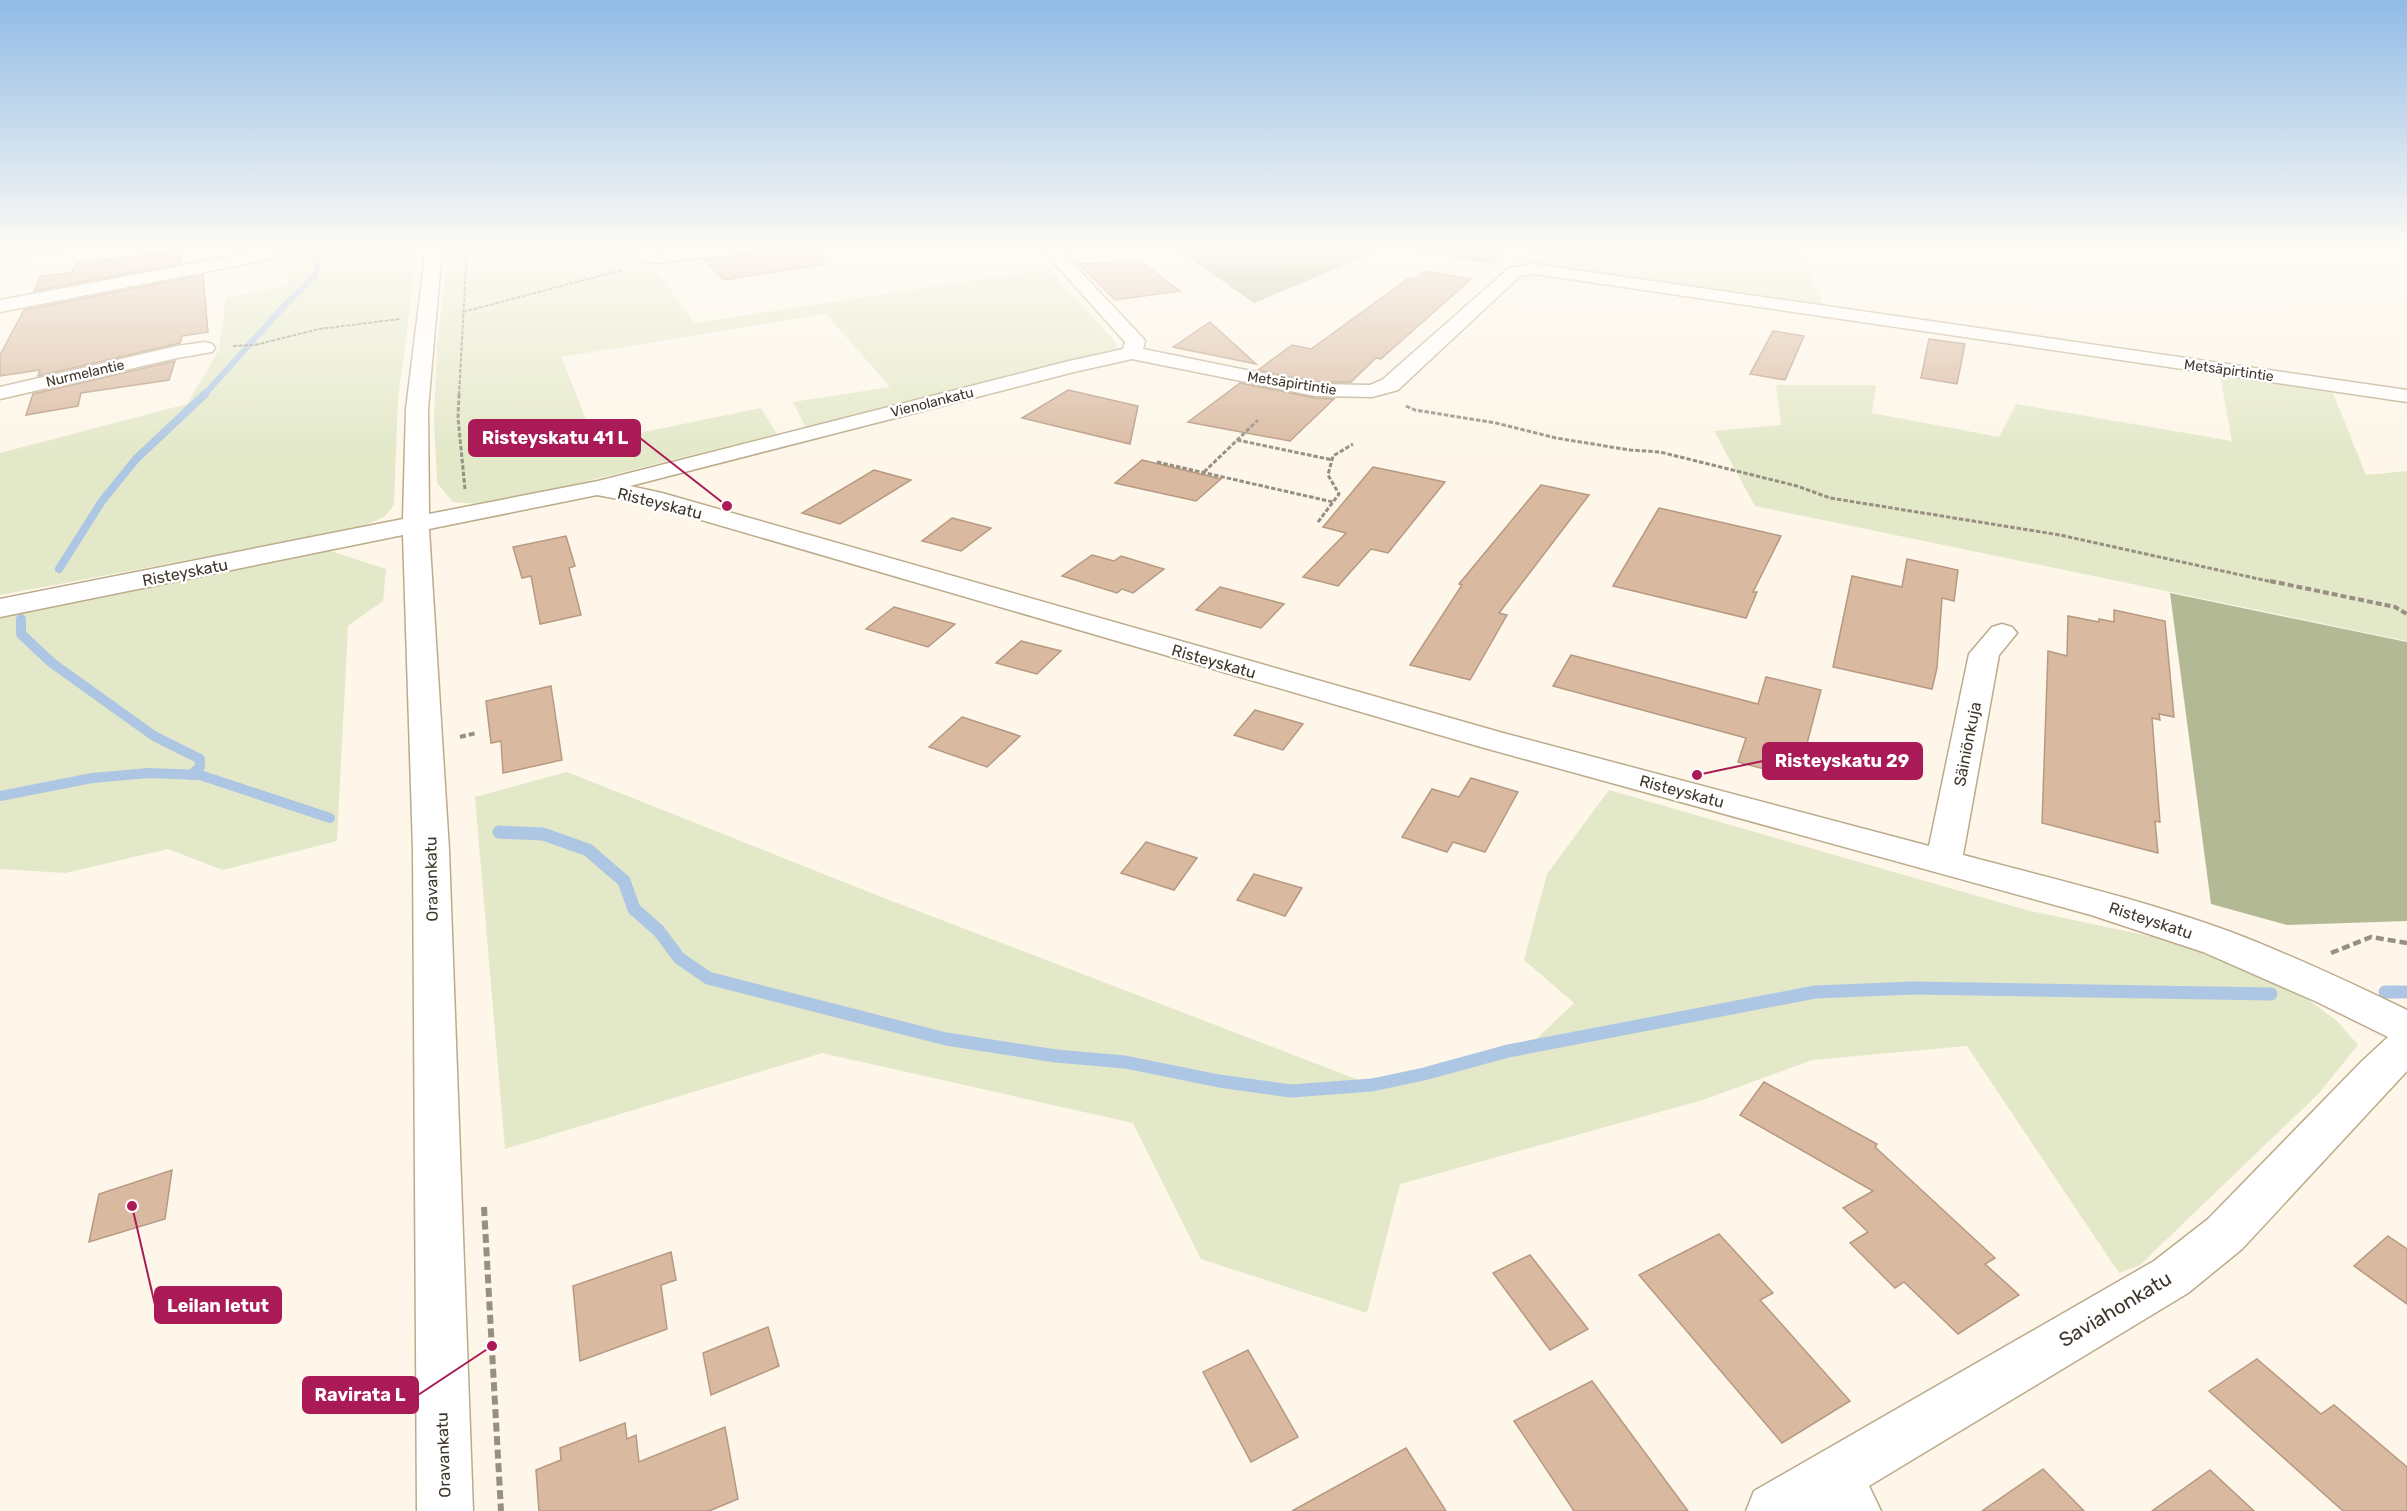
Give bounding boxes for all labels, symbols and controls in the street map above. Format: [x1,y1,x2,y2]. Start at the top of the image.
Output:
street label: Nurmelantie [44,356,126,391]
street label: Metsäpirtintie [2183,356,2275,385]
street label: Metsäpirtintie [1246,368,1338,399]
street label: Vienolankatu [889,384,975,421]
callout: Risteyskatu 41 L [469,420,640,456]
text: Risteyskatu 41 L [482,427,629,449]
street label: Risteyskatu [615,484,704,523]
street label: Risteyskatu [141,555,230,590]
street label: Risteyskatu [1169,640,1258,683]
street label: Säiniönkuja [1950,700,1985,788]
callout: Risteyskatu 29 [1763,743,1922,779]
text: Risteyskatu 29 [1775,750,1909,772]
street label: Risteyskatu [1637,771,1726,812]
street label: Oravankatu [421,836,442,922]
street label: Risteyskatu [2107,898,2195,943]
street label: Saviahonkatu [2054,1266,2176,1352]
callout: Leilan letut [155,1287,281,1323]
text: Leilan letut [167,1295,269,1317]
callout: Ravirata L [303,1377,418,1413]
text: Ravirata L [315,1384,406,1406]
street label: Oravankatu [433,1412,454,1498]

